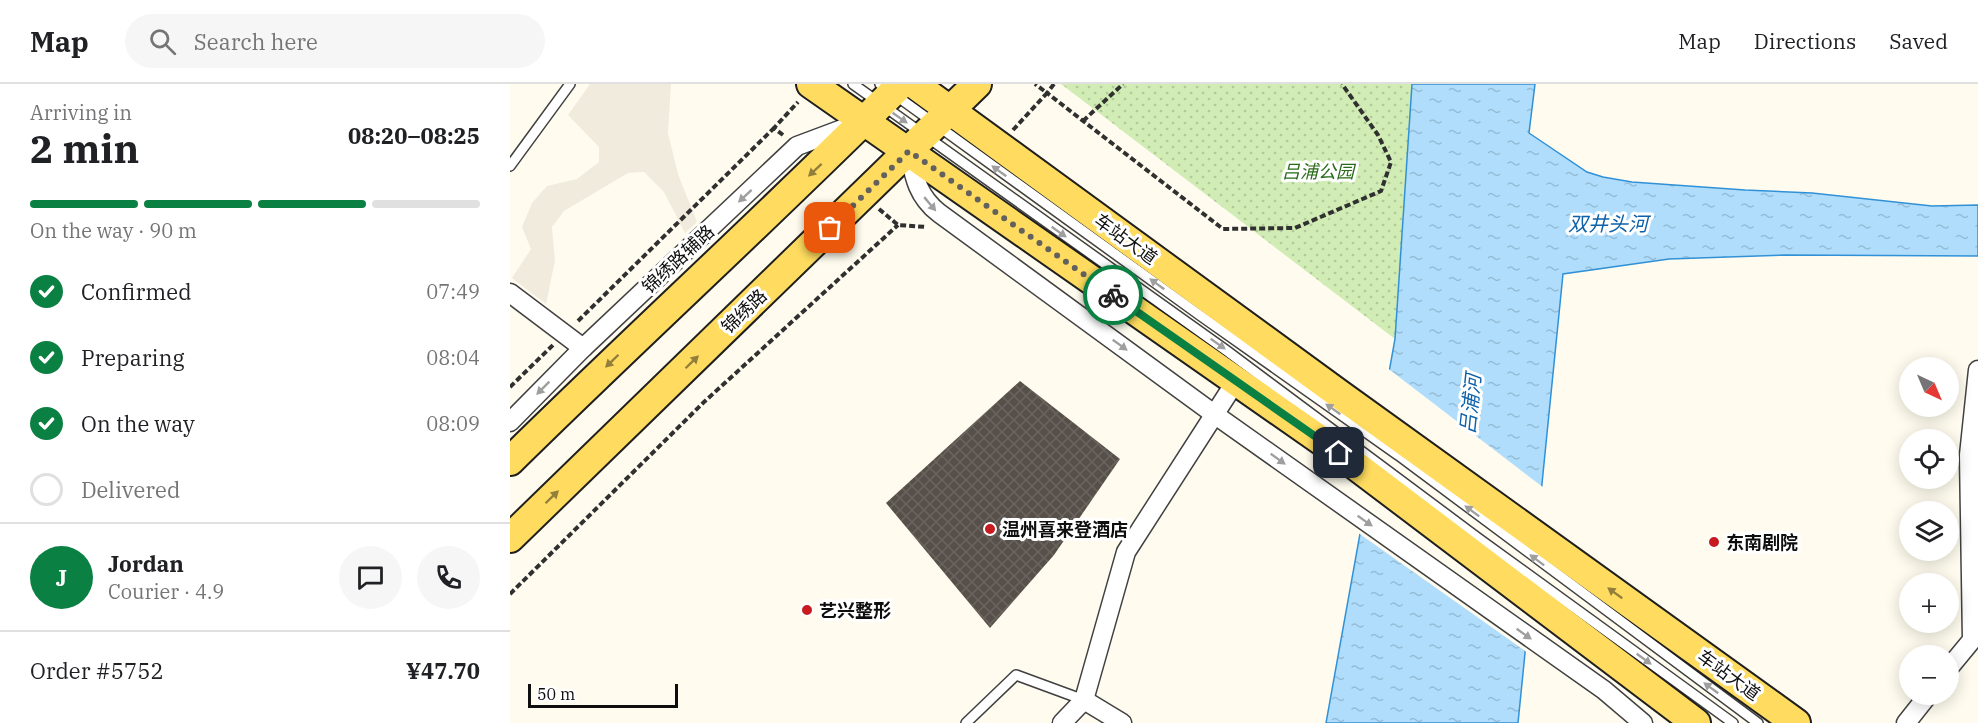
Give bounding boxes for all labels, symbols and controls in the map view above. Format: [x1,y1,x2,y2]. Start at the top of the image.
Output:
search box [125,14,545,68]
text: Map [30,23,89,60]
icon: search [146,25,179,58]
text: Search here [194,27,318,56]
text: Map [1678,27,1721,55]
text: Directions [1754,27,1856,55]
text: Saved [1889,27,1948,55]
text: Arriving in [30,99,132,126]
one-way arrow [892,112,908,124]
text: 08:20–08:25 [348,121,480,150]
text: 2 min [30,123,139,174]
park label: 吕浦公园 [1282,160,1357,183]
one-way arrow [808,163,823,176]
one-way arrow [991,165,1006,177]
one-way arrow [738,188,752,202]
one-way arrow [923,196,936,212]
pin [804,202,855,253]
street label: 车站大道 [1090,209,1162,269]
water label: 双井头河 [1568,210,1652,237]
icon: bag [813,211,846,244]
text: On the way · 90 m [30,217,197,244]
street label: 锦绣路辅路 [637,220,719,298]
one-way arrow [1052,225,1067,237]
courier [1083,265,1143,325]
icon: check [30,275,63,308]
text: Confirmed [81,277,192,306]
text: 07:49 [426,278,480,305]
icon: bike [1097,279,1130,312]
one-way arrow [1149,279,1164,291]
street label: 锦绣路 [717,284,771,338]
one-way arrow [1210,338,1226,350]
one-way arrow [1111,339,1127,351]
icon: check [30,341,63,374]
text: Preparing [81,343,185,372]
text: 08:04 [426,344,480,371]
one-way arrow [604,354,619,368]
one-way arrow [685,355,699,369]
north arrow [1899,357,1959,417]
map controls [1899,357,1959,705]
water label: 吕浦河 [1453,369,1487,435]
one-way arrow [536,381,550,396]
one-way arrow [1325,404,1341,415]
icon: check [30,407,63,440]
text: On the way [81,409,195,438]
text: 08:09 [426,410,480,437]
pin [1313,427,1364,478]
button: locate [1899,429,1959,489]
icon: home [1322,436,1355,469]
one-way arrow [1269,453,1285,465]
text: Delivered [81,475,180,504]
one-way arrow [544,491,559,504]
button: layers [1899,501,1959,561]
one-way arrow [1465,505,1481,517]
one-way arrow [1356,515,1372,527]
place label: 温州喜来登酒店 [1002,518,1128,541]
marker: 温州喜来登酒店 [983,522,997,536]
place label: 东南剧院 [1726,531,1798,554]
marker: 东南剧院 [1707,535,1721,549]
button: chat [339,546,402,609]
button: phone [417,546,480,609]
text: Jordan [108,549,184,578]
one-way arrow [1530,554,1545,566]
text: J [56,563,67,592]
button: + [1899,573,1959,633]
text: Courier · 4.9 [108,578,224,605]
one-way arrow [1608,587,1624,599]
place label: 艺兴整形 [819,599,891,622]
marker: 艺兴整形 [800,603,814,617]
one-way arrow [1517,627,1532,639]
street label: 车站大道 [1693,645,1765,705]
button: − [1899,645,1959,705]
one-way arrow [1637,652,1652,664]
text: Order #5752 [30,656,164,685]
text: ¥47.70 [406,656,480,685]
scale bar [528,681,678,708]
one-way arrow [1703,682,1719,694]
text: 50 m [537,684,575,704]

